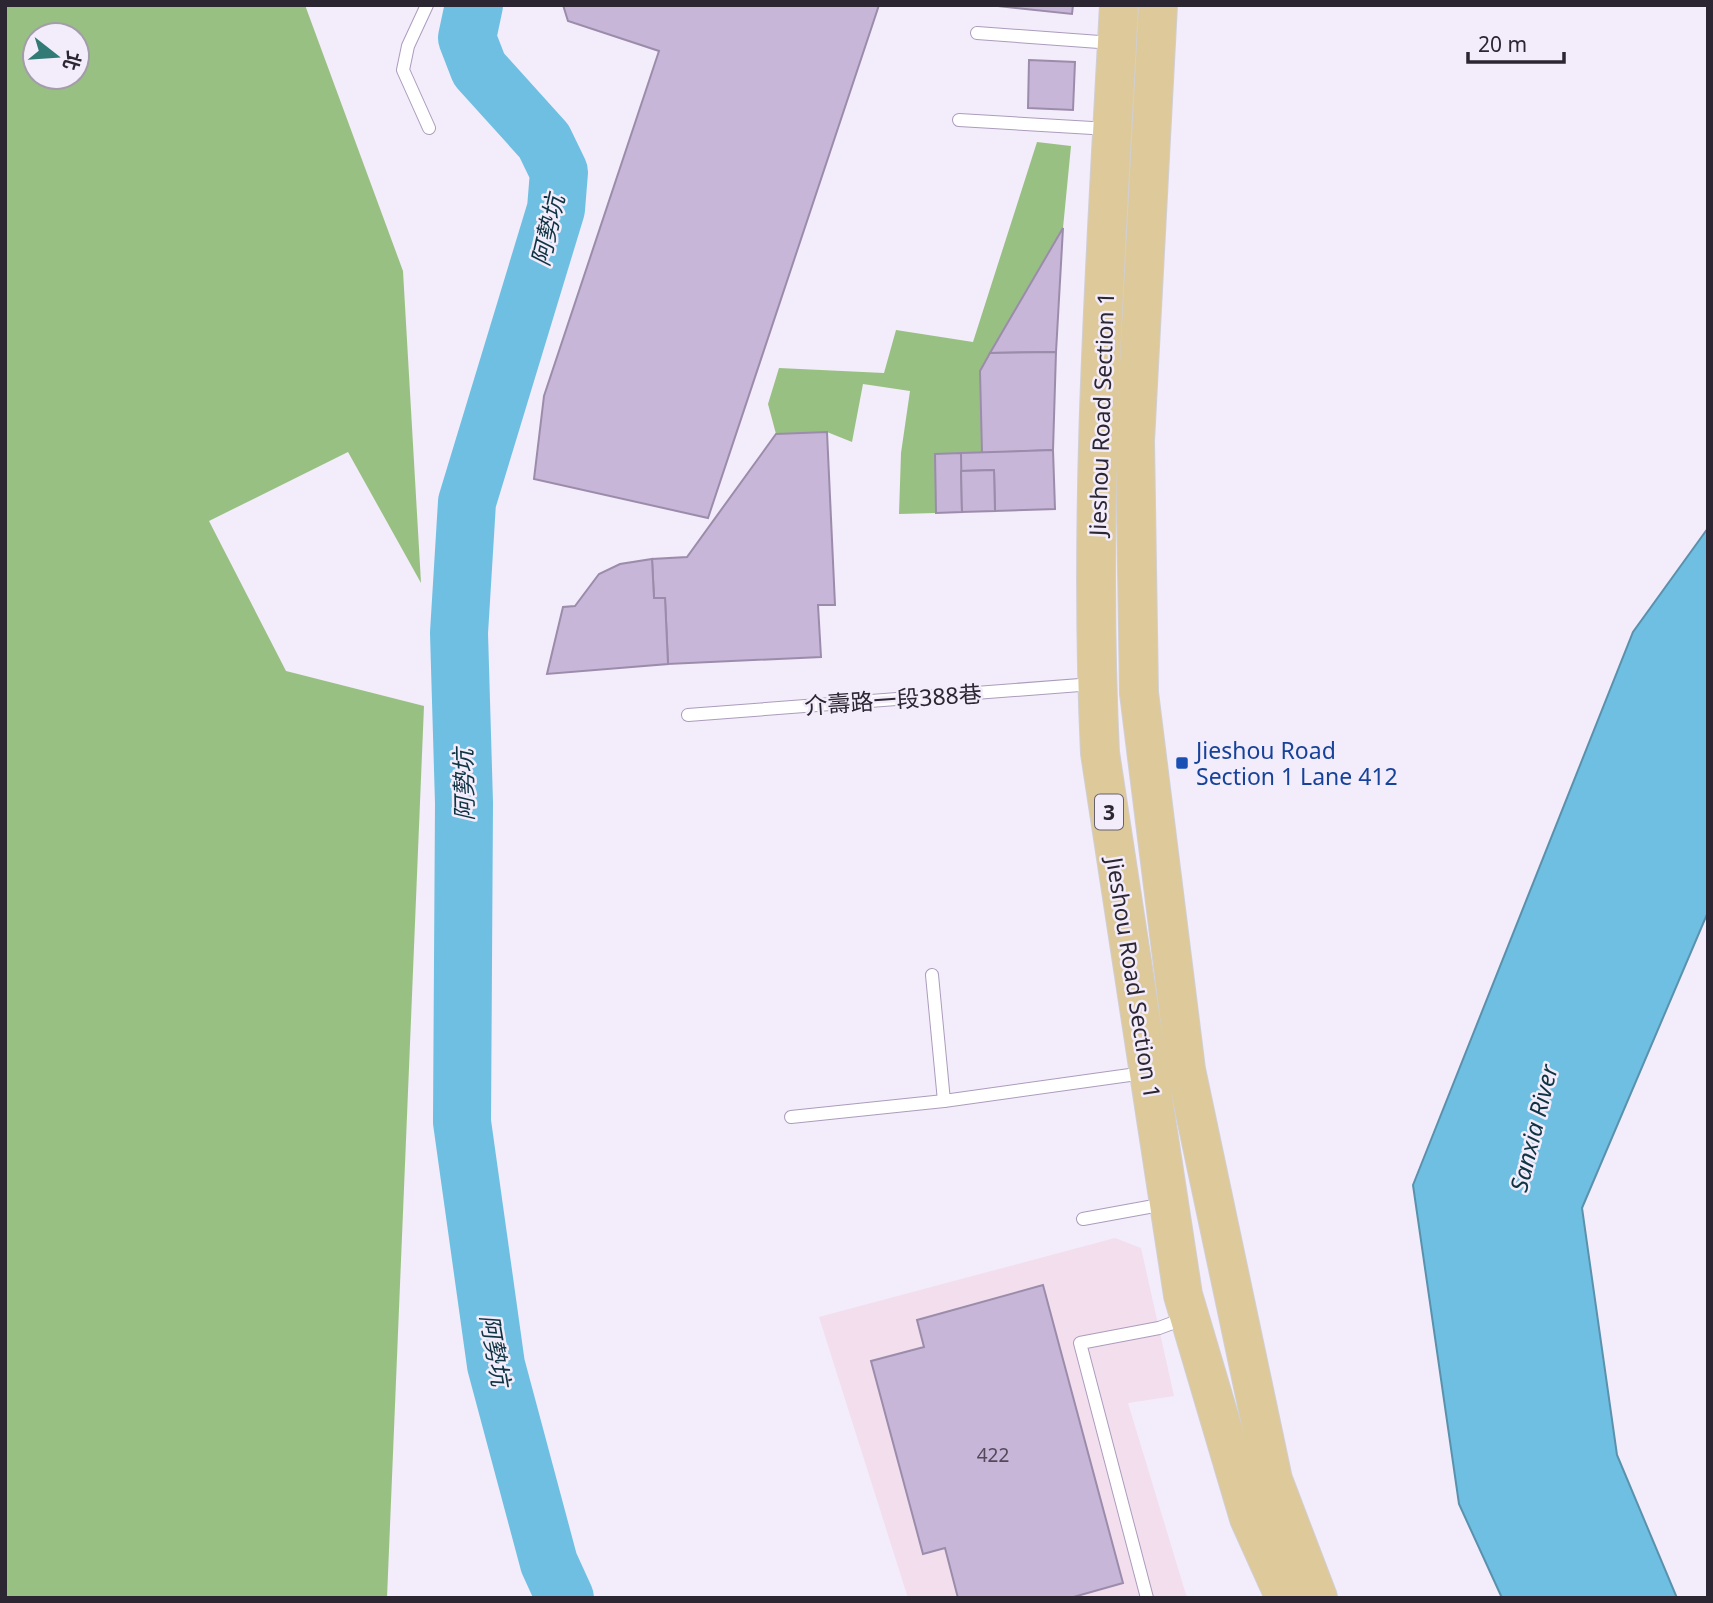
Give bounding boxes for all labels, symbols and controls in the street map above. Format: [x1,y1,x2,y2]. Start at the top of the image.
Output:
north arrow [21,21,91,91]
scale bar [1468,21,1564,65]
text: 20 m [1478,30,1527,58]
text: 北 [57,48,87,74]
water label: 阿勢坑 [523,188,572,269]
street label: Jieshou Road Section 1 [1081,292,1121,538]
street label: 介壽路一段388巷 [803,677,983,721]
place label: Jieshou Road Section 1 Lane 412 [1194,734,1398,792]
water label: 阿勢坑 [446,746,480,821]
marker: Jieshou Road Section 1 Lane 412 [1174,755,1190,771]
road number: 3 [1095,794,1123,830]
street label: Jieshou Road Section 1 [1099,853,1169,1101]
water label: Sanxia River [1501,1060,1565,1195]
water label: 阿勢坑 [473,1312,519,1391]
house number: 422 [977,1442,1009,1468]

